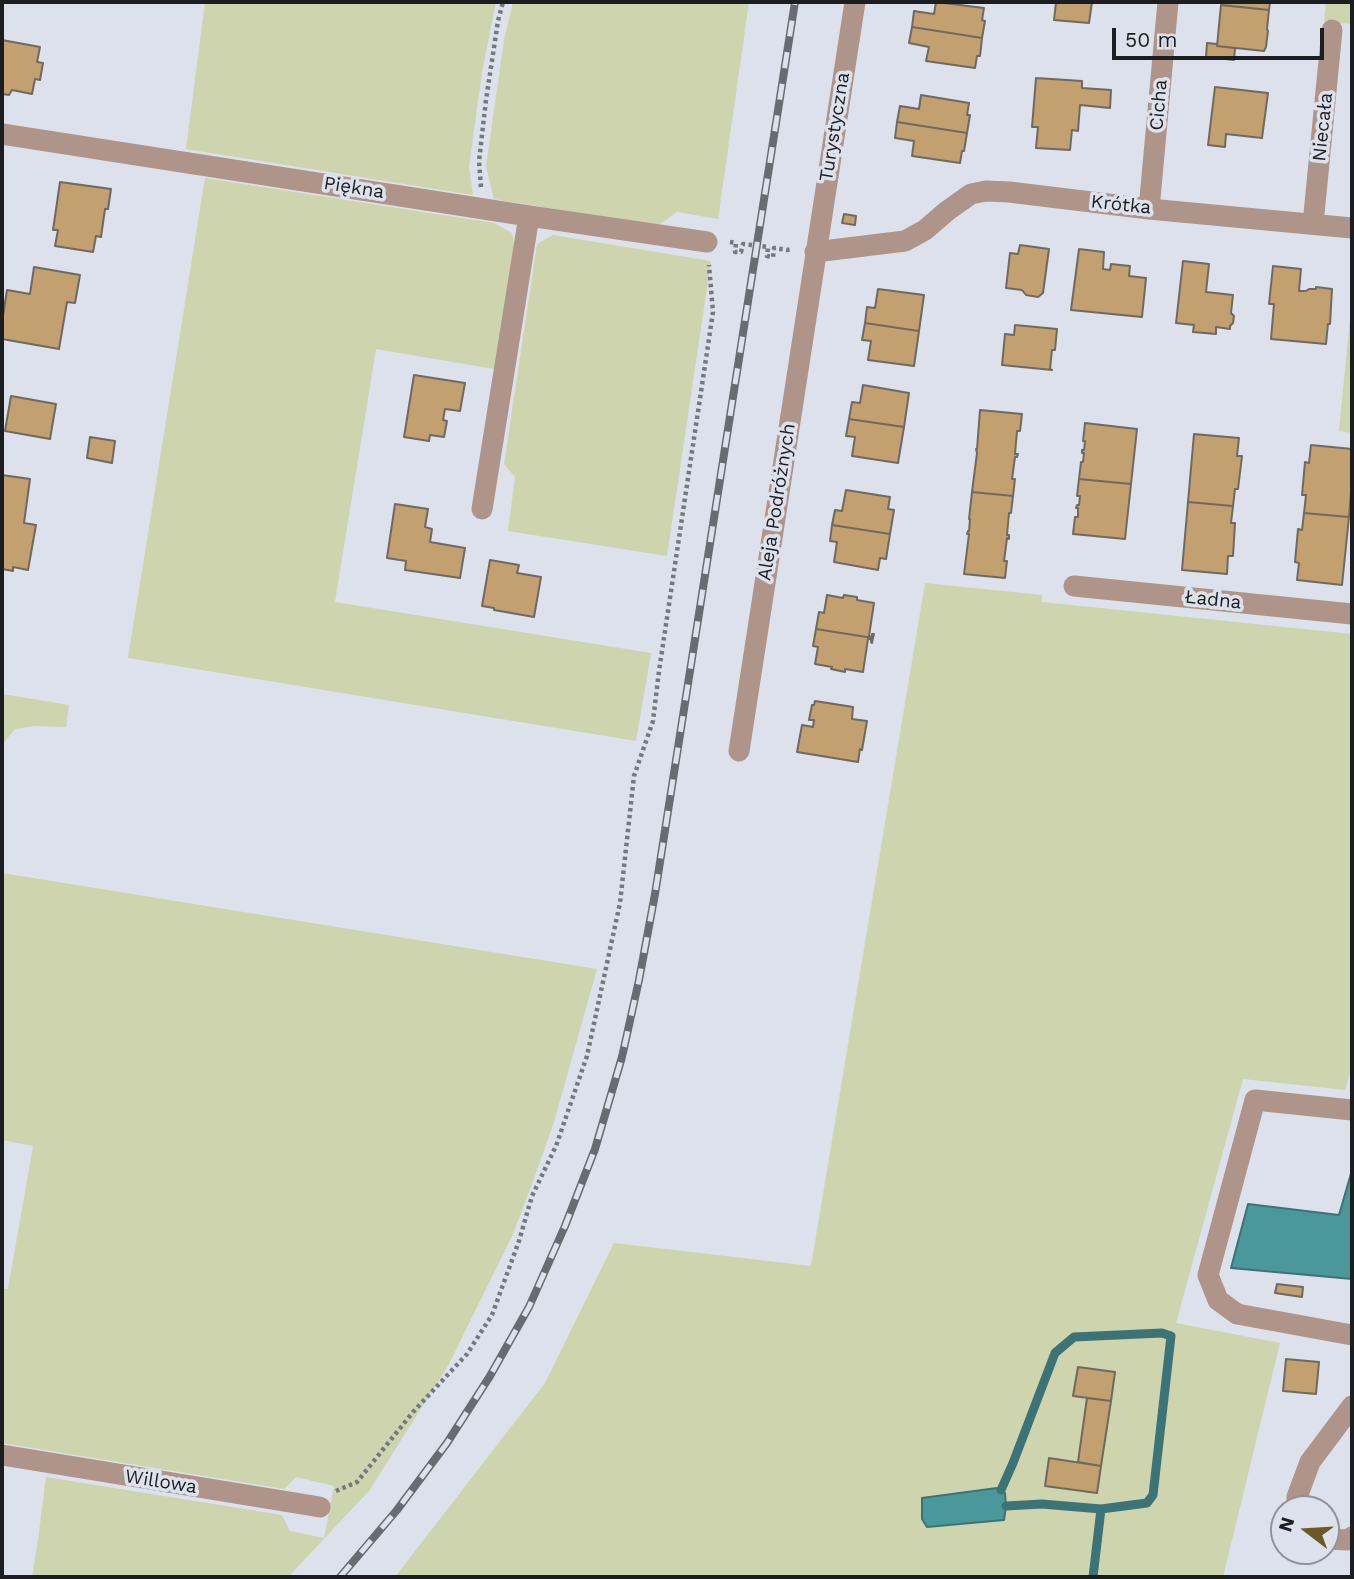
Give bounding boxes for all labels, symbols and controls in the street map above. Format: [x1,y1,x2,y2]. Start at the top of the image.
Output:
scale bar [1116,14,1328,58]
text: 50 m [1125,27,1177,52]
street label: Turystyczna [815,71,855,183]
street label: Cicha [1145,78,1173,132]
street label: Niecała [1308,91,1338,163]
street label: Piękna [322,172,386,204]
street label: Krótka [1090,191,1152,219]
street label: Aleja Podróżnych [753,422,801,582]
street label: Ładna [1183,586,1243,614]
street label: Willowa [123,1465,199,1499]
north arrow [1270,1495,1340,1565]
text: N [1273,1514,1299,1534]

